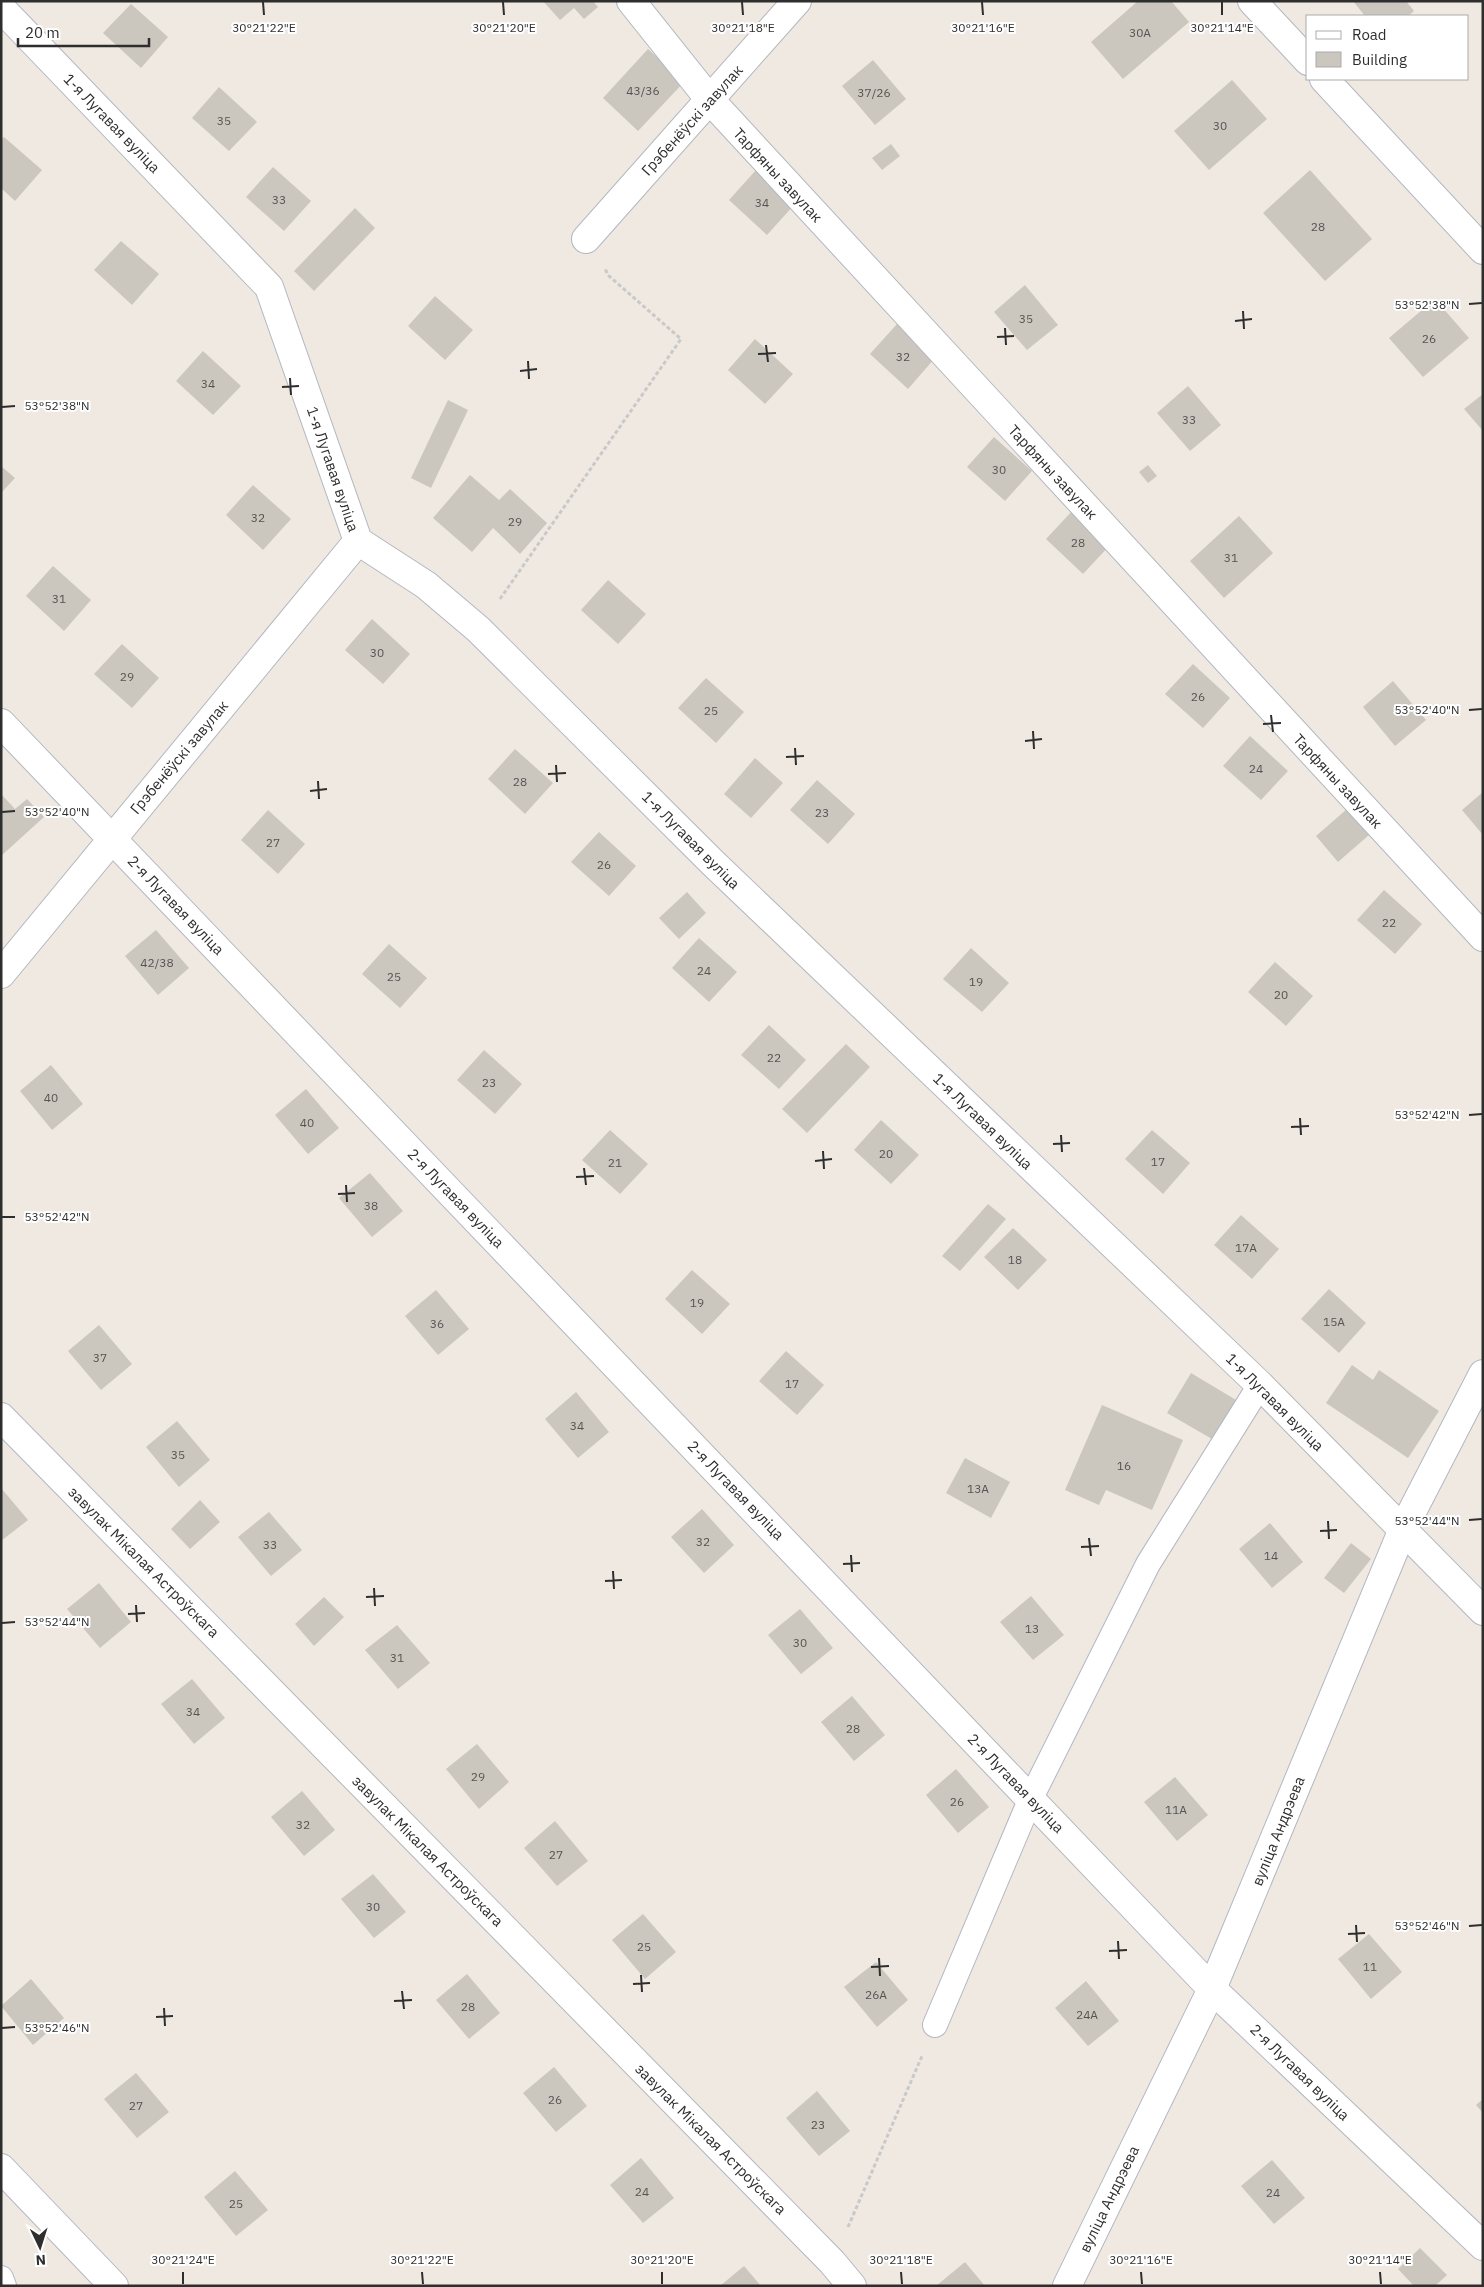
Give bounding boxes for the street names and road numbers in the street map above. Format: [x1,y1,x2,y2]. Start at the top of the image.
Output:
street label: Грэбенёўскі завулак [637,61,747,179]
street label: 1-я Лугавая вуліца [60,69,164,177]
street label: Тарфяны завулак [729,124,827,226]
street label: 1-я Лугавая вуліца [303,404,363,534]
street label: Тарфяны завулак [1004,421,1102,523]
street label: Грэбенёўскі завулак [126,696,232,818]
street label: Тарфяны завулак [1289,730,1387,832]
street label: 1-я Лугавая вуліца [638,787,744,893]
street label: 2-я Лугавая вуліца [124,851,228,959]
street label: 1-я Лугавая вуліца [929,1069,1037,1173]
street label: 2-я Лугавая вуліца [404,1144,508,1252]
street label: 1-я Лугавая вуліца [1222,1349,1328,1455]
street label: 2-я Лугавая вуліца [684,1436,788,1544]
street label: завулак Мікалая Астроўскага [64,1482,224,1642]
street label: 2-я Лугавая вуліца [964,1729,1068,1837]
street label: завулак Мікалая Астроўскага [348,1771,508,1931]
street label: вуліца Андрэева [1247,1773,1309,1889]
street label: 2-я Лугавая вуліца [1246,2020,1354,2124]
street label: завулак Мікалая Астроўскага [631,2059,791,2219]
street label: вуліца Андрэева [1075,2142,1143,2256]

